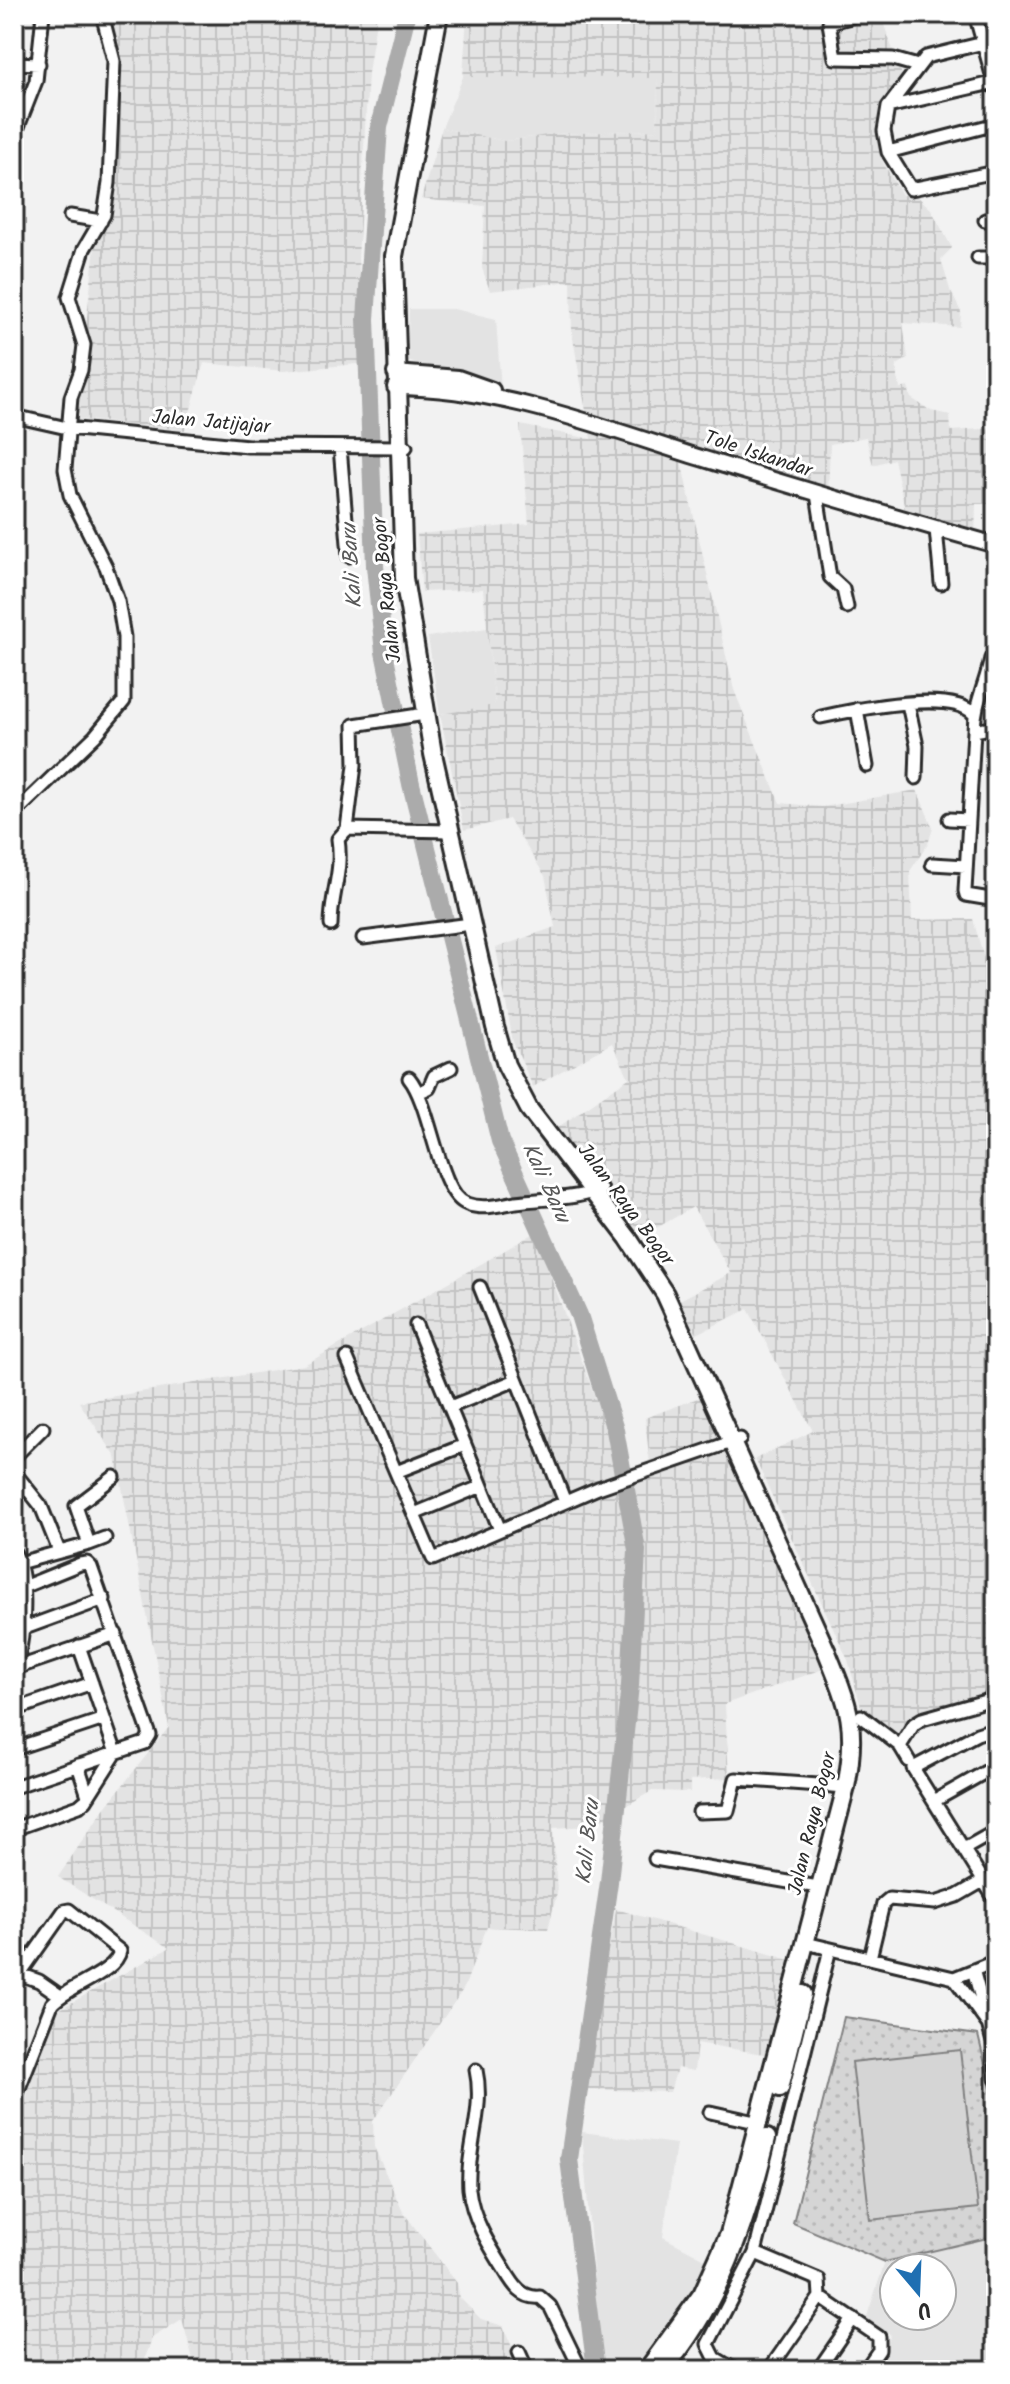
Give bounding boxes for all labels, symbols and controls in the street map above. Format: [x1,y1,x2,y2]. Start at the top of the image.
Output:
street label: Jalan Jatijajar [151,402,273,444]
street label: Tole Iskandar [700,423,817,488]
street label: Jalan Raya Bogor [364,514,412,665]
water label: Kali Baru [332,520,373,610]
water label: Kali Baru [511,1137,580,1231]
street label: Jalan Raya Bogor [568,1137,683,1274]
street label: Jalan Raya Bogor [780,1748,847,1899]
water label: Kali Baru [567,1796,611,1886]
north arrow [878,2252,958,2332]
text: U [912,2290,936,2327]

